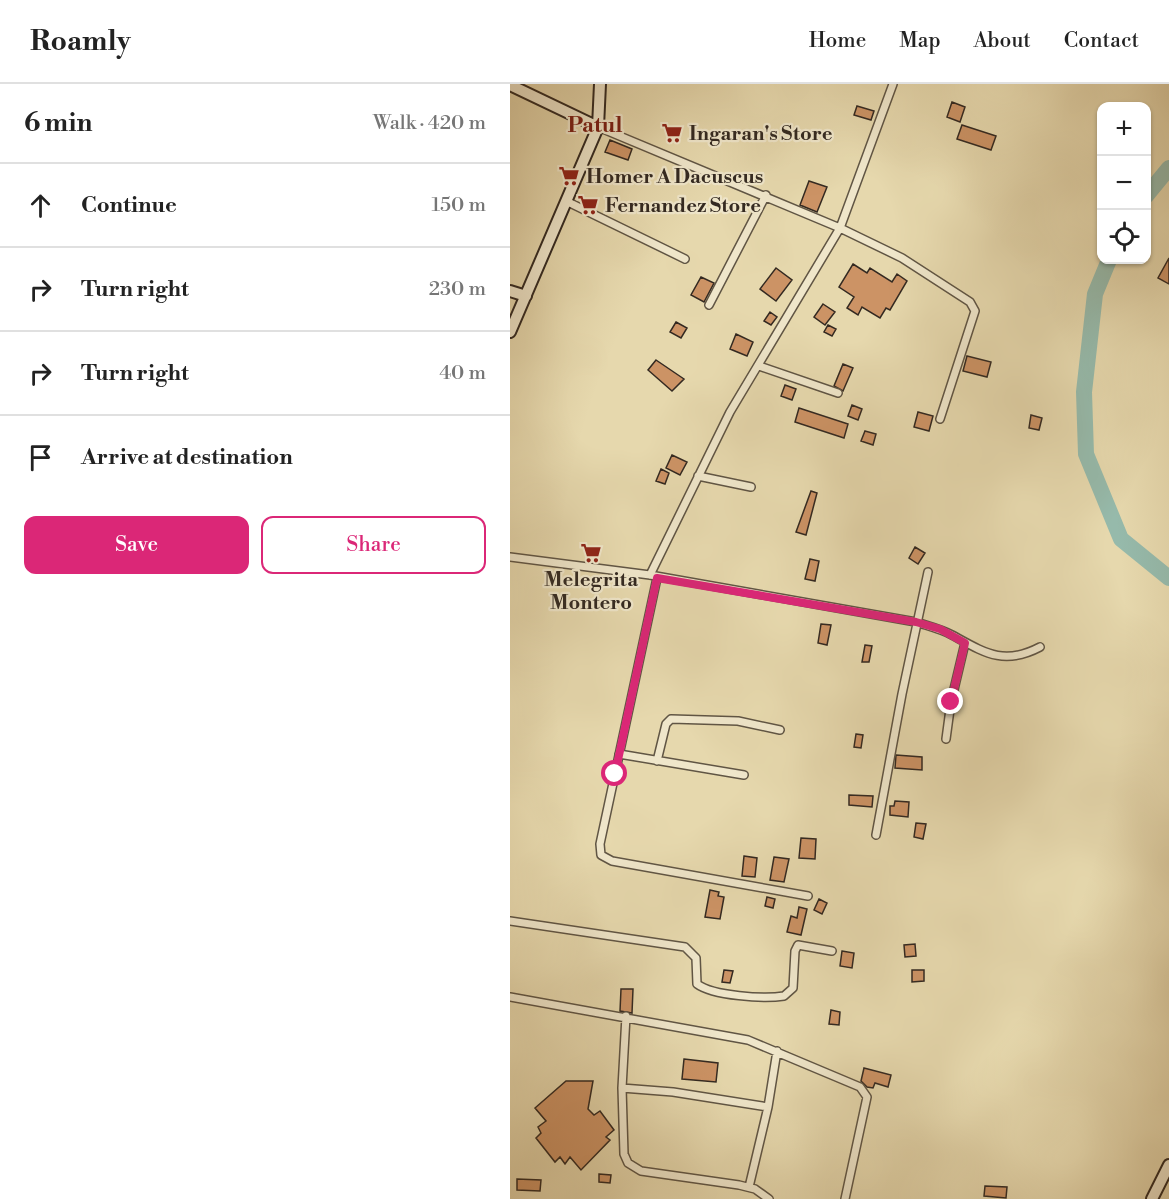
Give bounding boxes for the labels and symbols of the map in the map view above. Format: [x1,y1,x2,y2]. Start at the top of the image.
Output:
district label: Patul [568,112,622,139]
supermarket icon: Ingaran's Store [660,121,684,145]
place label: Ingaran's Store [689,122,833,147]
supermarket icon: Homer A Dacuscus [557,164,581,188]
place label: Homer A Dacuscus [586,165,763,190]
supermarket icon: Fernandez Store [576,193,600,217]
place label: Fernandez Store [605,194,761,219]
supermarket icon: Melegrita Montero [579,541,603,565]
place label: Melegrita Montero [544,568,638,616]
route end [937,688,963,714]
route start [601,760,627,786]

